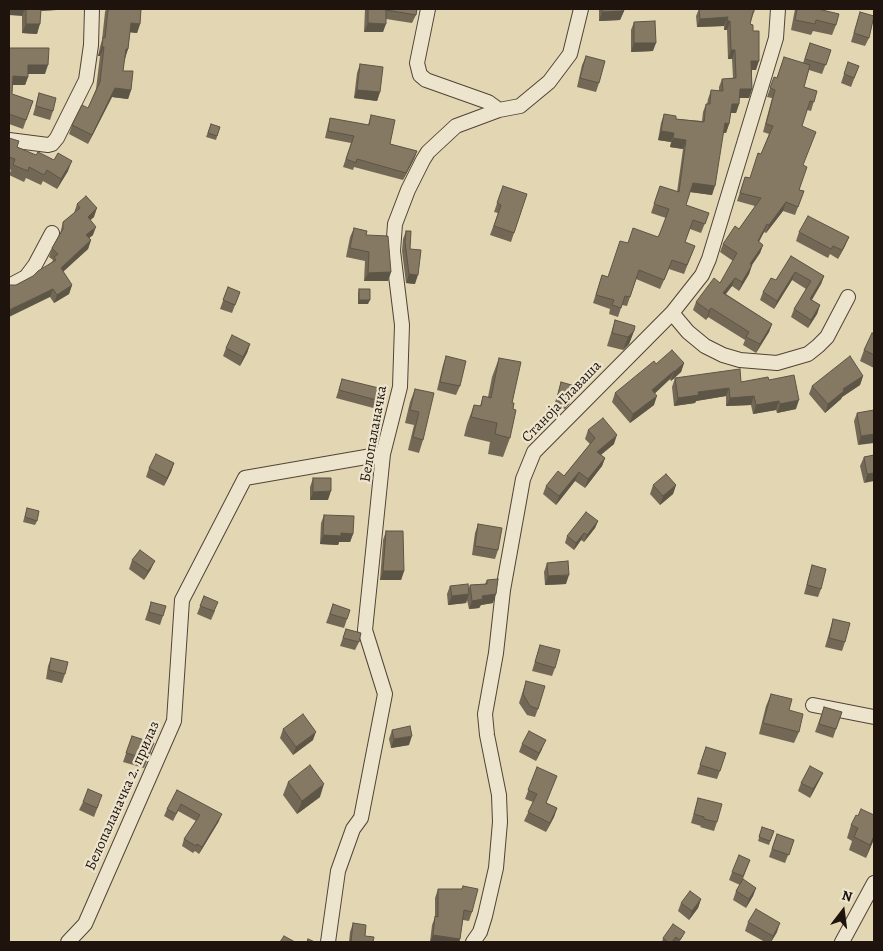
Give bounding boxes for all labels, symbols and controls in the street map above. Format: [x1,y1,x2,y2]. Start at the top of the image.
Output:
street label: Станоја Главаша [518,357,606,447]
street label: Белопаланачка [357,384,391,484]
street label: Белопаланачка 2. прилаз [82,719,164,873]
north arrow [818,886,868,936]
text: N [840,886,854,907]

